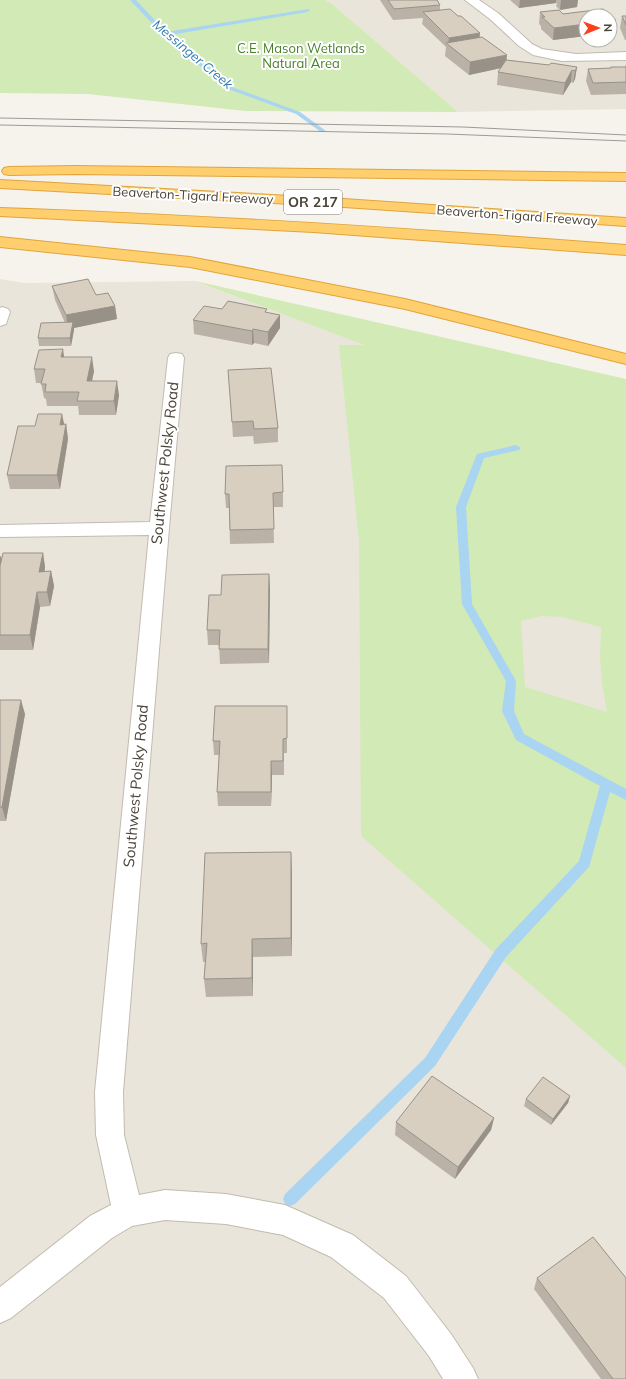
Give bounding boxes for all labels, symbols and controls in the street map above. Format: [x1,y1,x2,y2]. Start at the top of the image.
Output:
north arrow [578,8,618,48]
water label: Messinger Creek [150,16,236,92]
text: N [601,24,615,32]
park label: C.E. Mason Wetlands Natural Area [237,40,365,71]
street label: Beaverton-Tigard Freeway [112,183,274,207]
road number: OR 217 [284,190,342,214]
street label: Beaverton-Tigard Freeway [436,201,598,229]
street label: Southwest Polsky Road [147,381,182,545]
street label: Southwest Polsky Road [119,704,152,868]

